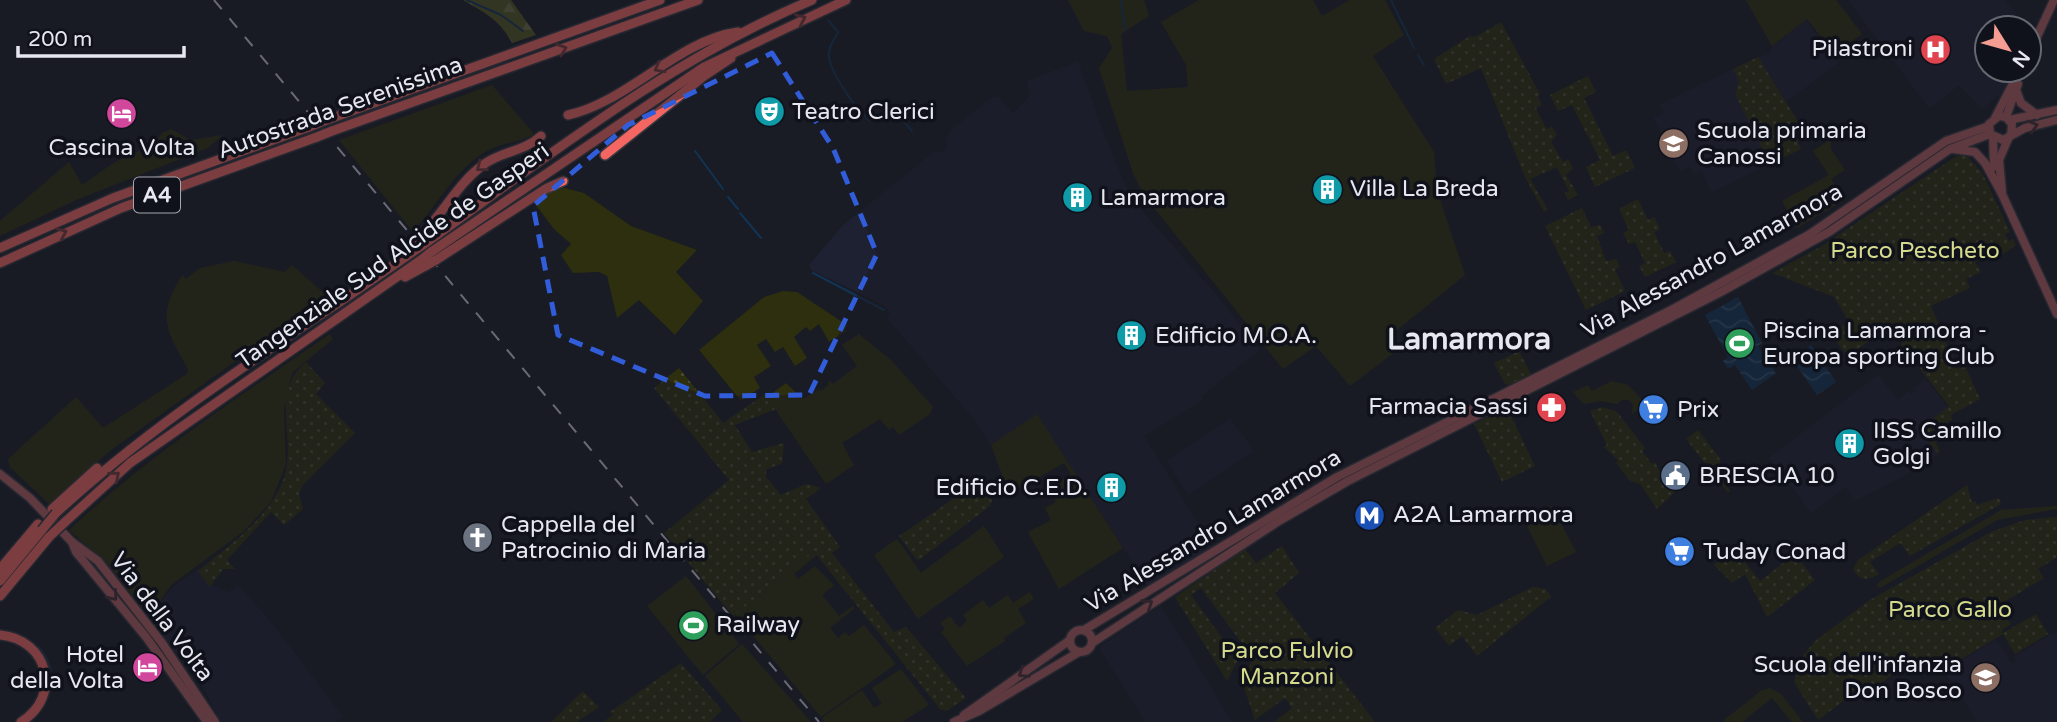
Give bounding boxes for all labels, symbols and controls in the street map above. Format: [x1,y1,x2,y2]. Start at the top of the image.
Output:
one-way arrow [794,13,806,27]
scale bar [18,14,184,58]
north arrow [1973,14,2043,84]
text: 200 m [28,27,92,52]
hospital icon: Pilastroni [1919,32,1953,66]
place label: Pilastroni [1811,35,1913,63]
one-way arrow [556,43,568,57]
text: N [2007,46,2034,71]
street label: Autostrada Serenissima [214,51,466,165]
one-way arrow [654,60,666,73]
theatre icon: Teatro Clerici [752,95,786,129]
hotel icon: Cascina Volta [105,97,139,131]
place label: Teatro Clerici [792,98,935,126]
place label: Scuola primaria Canossi [1697,117,1867,171]
one-way arrow [2027,120,2039,135]
school or university icon: Scuola primaria Canossi [1657,127,1691,161]
place label: Cascina Volta [49,134,195,162]
street label: Tangenziale Sud Alcide de Gasperi [231,137,555,375]
one-way arrow [477,158,489,171]
building icon: Villa La Breda [1310,172,1344,206]
place label: Villa La Breda [1350,175,1499,203]
street label: Via Alessandro Lamarmora [1577,177,1847,345]
road number: A4 [134,178,180,212]
building icon: Lamarmora [1060,181,1094,215]
place label: Lamarmora [1100,184,1226,212]
one-way arrow [55,227,67,241]
park label: Parco Pescheto [1830,237,2000,265]
place label: Piscina Lamarmora - Europa sporting Club [1763,317,1995,371]
building icon: Edificio M.O.A. [1115,319,1149,353]
district label: Lamarmora [1387,321,1551,358]
place label: Edificio M.O.A. [1155,322,1317,350]
sports icon: Piscina Lamarmora - Europa sporting Club [1723,327,1757,361]
pharmacy icon: Farmacia Sassi [1534,390,1568,424]
place label: Farmacia Sassi [1368,393,1528,421]
supermarket icon: Prix [1637,393,1671,427]
place label: Prix [1677,396,1719,424]
place label: IISS Camillo Golgi [1873,417,2002,471]
building icon: IISS Camillo Golgi [1833,427,1867,461]
street label: Via Alessandro Lamarmora [1080,443,1346,619]
public building icon: BRESCIA 10 [1659,459,1693,493]
place label: BRESCIA 10 [1699,462,1835,490]
one-way arrow [107,471,119,484]
building icon: Edificio C.E.D. [1094,471,1128,505]
place label: Edificio C.E.D. [936,474,1088,502]
metro station icon: A2A Lamarmora [1353,498,1387,532]
place label: A2A Lamarmora [1393,501,1574,529]
place label: Cappella del Patrocinio di Maria [501,511,706,565]
church icon: Cappella del Patrocinio di Maria [461,521,495,555]
supermarket icon: Tuday Conad [1663,535,1697,569]
place label: Tuday Conad [1703,538,1846,566]
street label: Via della Volta [104,547,220,687]
one-way arrow [105,587,117,600]
park label: Parco Gallo [1888,596,2012,624]
one-way arrow [1141,600,1154,613]
sports icon: Railway [676,608,710,642]
place label: Railway [716,611,800,639]
park label: Parco Fulvio Manzoni [1220,637,1354,691]
place label: Hotel della Volta [10,641,124,695]
hotel icon: Hotel della Volta [130,651,164,685]
place label: Scuola dell'infanzia Don Bosco [1754,651,1962,705]
school or university icon: Scuola dell'infanzia Don Bosco [1968,661,2002,695]
one-way arrow [1017,665,1030,678]

